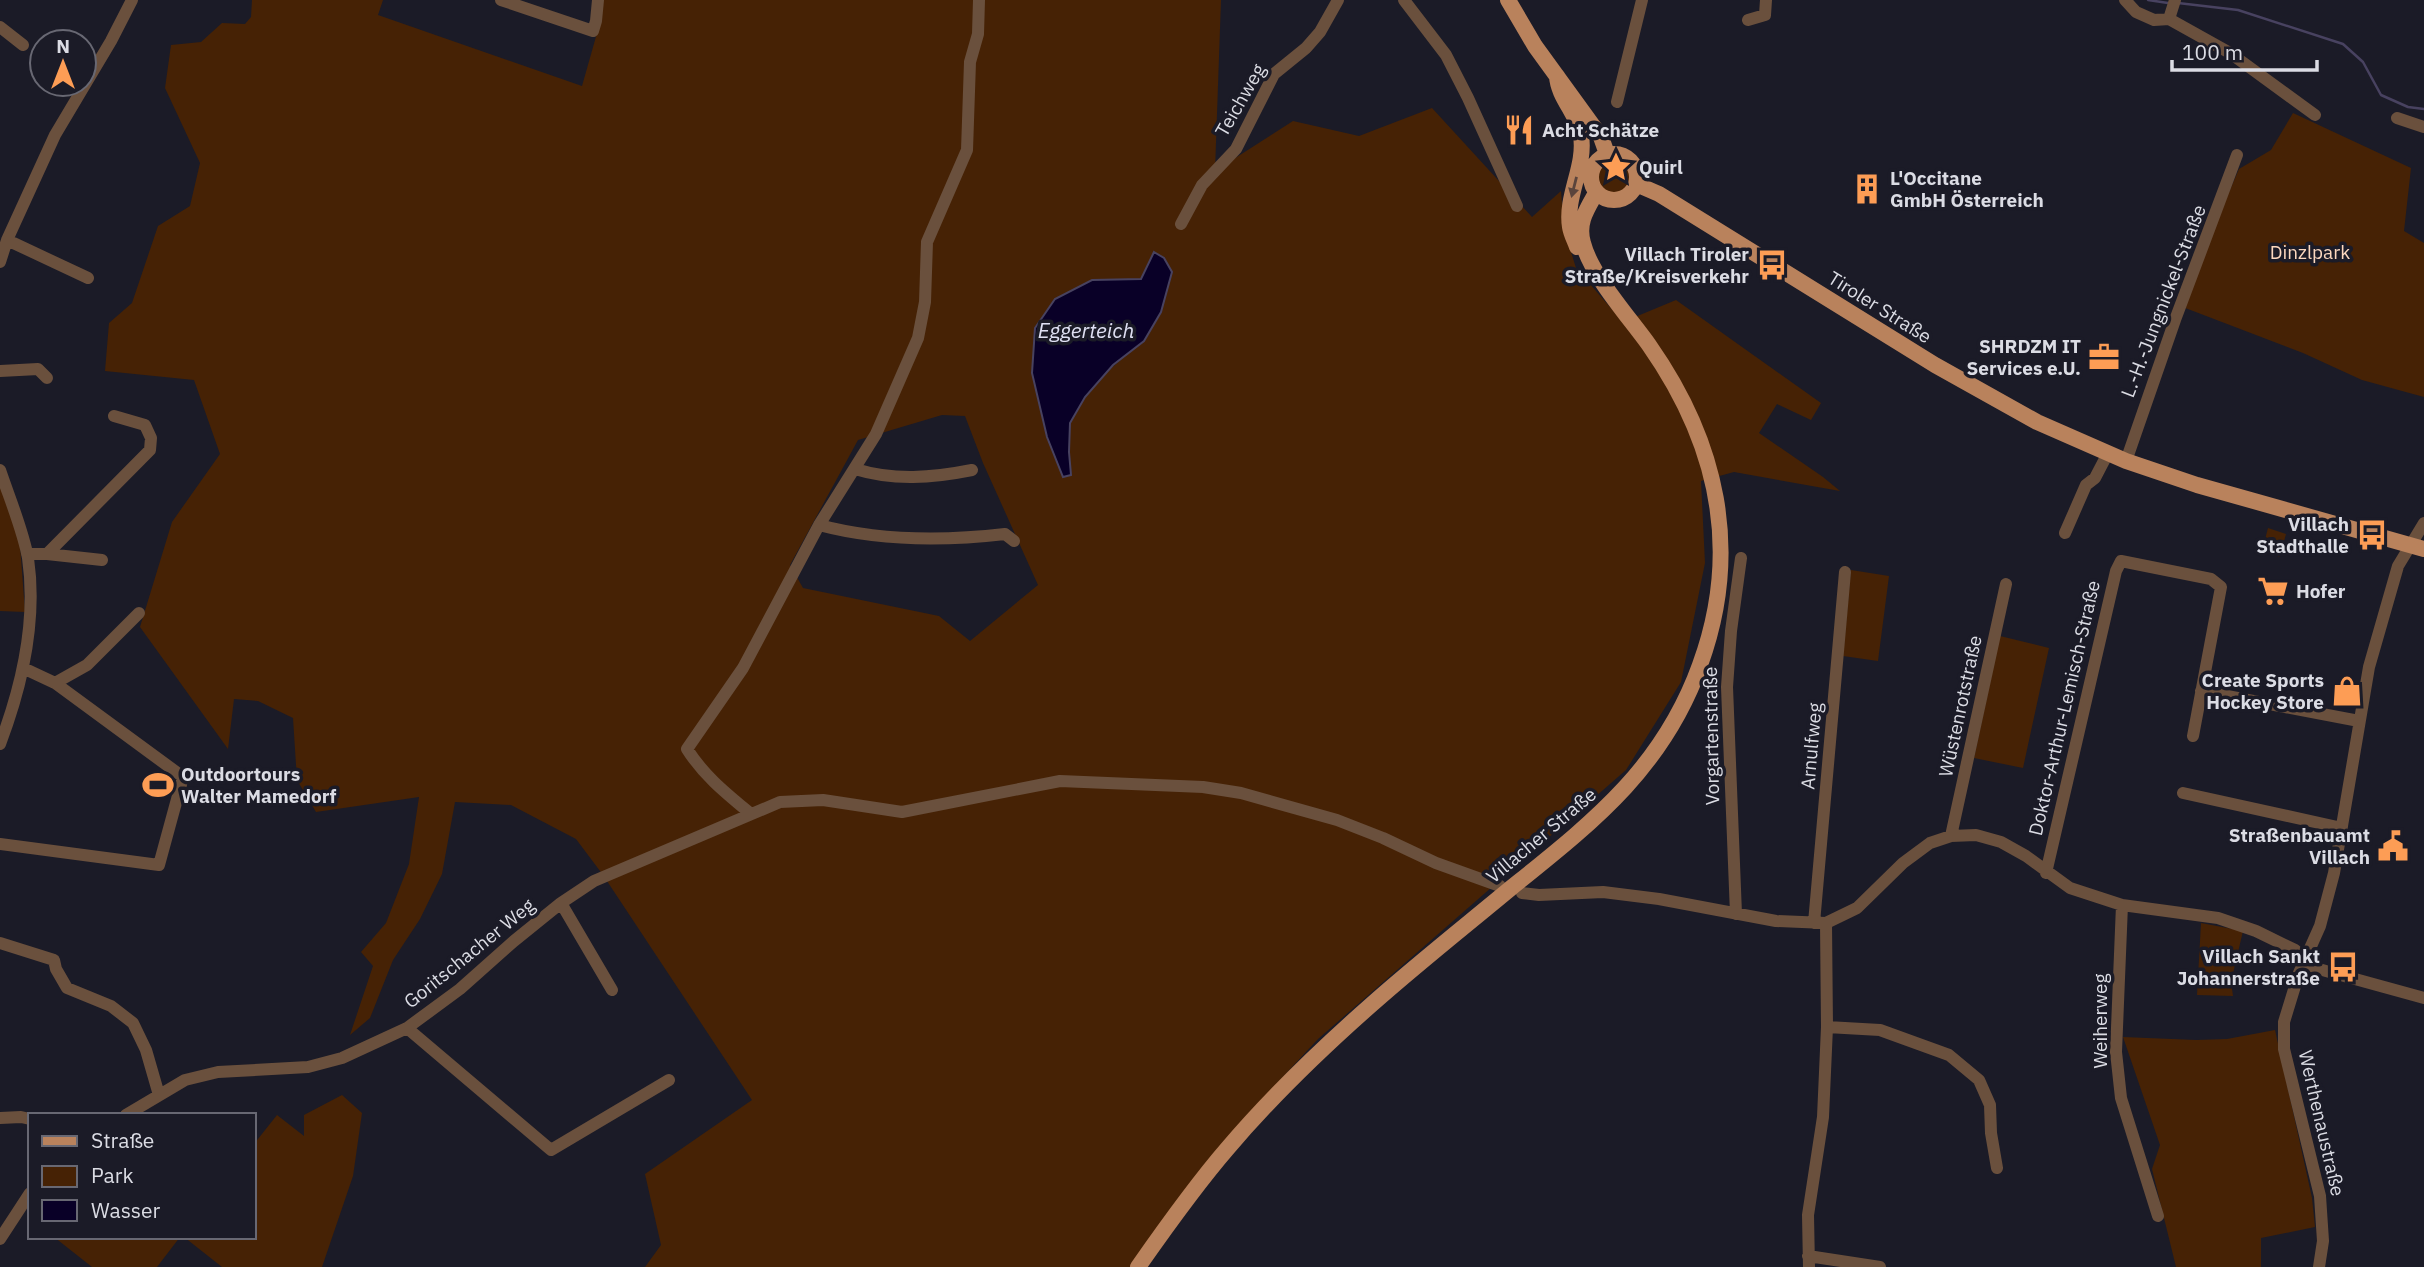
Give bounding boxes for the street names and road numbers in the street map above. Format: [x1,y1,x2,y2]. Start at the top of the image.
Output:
street label: Teichweg [1210,59,1270,141]
street label: L.-H.-Jungnickel-Straße [2115,201,2211,401]
street label: Tiroler Straße [1824,266,1936,348]
street label: Doktor-Arthur-Lemisch-Straße [2023,578,2105,838]
street label: Wüstenrotstraße [1933,633,1987,779]
street label: Vorgartenstraße [1698,667,1724,805]
street label: Arnulfweg [1795,702,1827,790]
street label: Villacher Straße [1481,782,1601,888]
street label: Goritschacher Weg [399,893,539,1013]
street label: Weiherweg [2088,973,2112,1069]
street label: Werthenaustraße [2294,1048,2350,1198]

